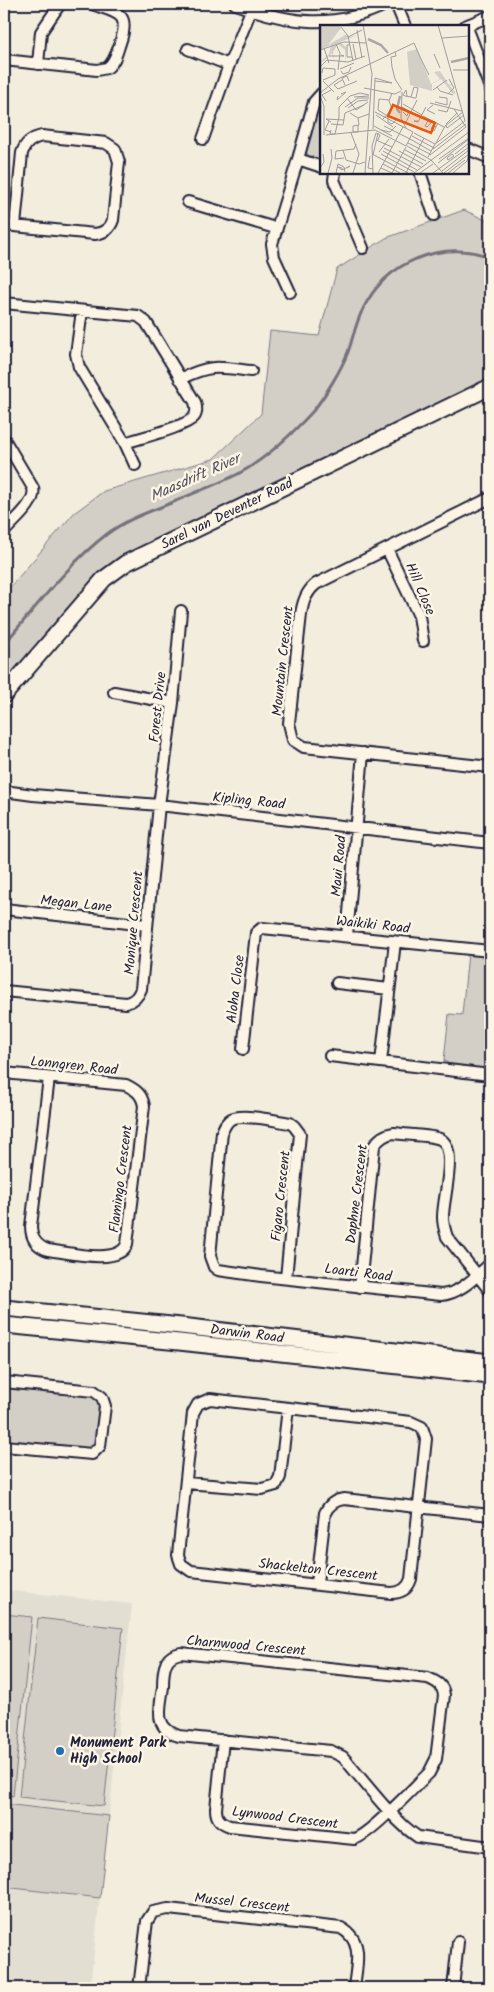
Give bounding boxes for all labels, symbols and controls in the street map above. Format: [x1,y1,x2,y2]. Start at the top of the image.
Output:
inset map [320,25,469,174]
water label: Maasdrift River [146,446,247,509]
street label: Sarel van Deventer Road [157,472,298,556]
street label: Hill Close [399,559,441,620]
street label: Mountain Crescent [266,604,300,717]
street label: Forest Drive [143,670,173,743]
street label: Kipling Road [212,786,287,816]
street label: Maui Road [325,833,353,898]
street label: Monique Crescent [119,870,150,976]
street label: Megan Lane [39,889,113,919]
street label: Waikiki Road [335,910,412,940]
street label: Aloha Close [221,953,251,1024]
street label: Lonngren Road [29,1050,120,1082]
street label: Flamingo Crescent [103,1123,139,1234]
street label: Daphne Crescent [340,1143,374,1245]
street label: Figaro Crescent [265,1149,297,1242]
street label: Loarti Road [323,1258,394,1288]
street label: Darwin Road [209,1319,286,1350]
street label: Shackelton Crescent [257,1553,379,1587]
street label: Charnwood Crescent [185,1630,307,1662]
place label: Monument Park High School [70,1732,167,1770]
marker: Monument Park High School [54,1745,66,1757]
street label: Lynwood Crescent [231,1801,340,1836]
street label: Mussel Crescent [193,1887,291,1919]

